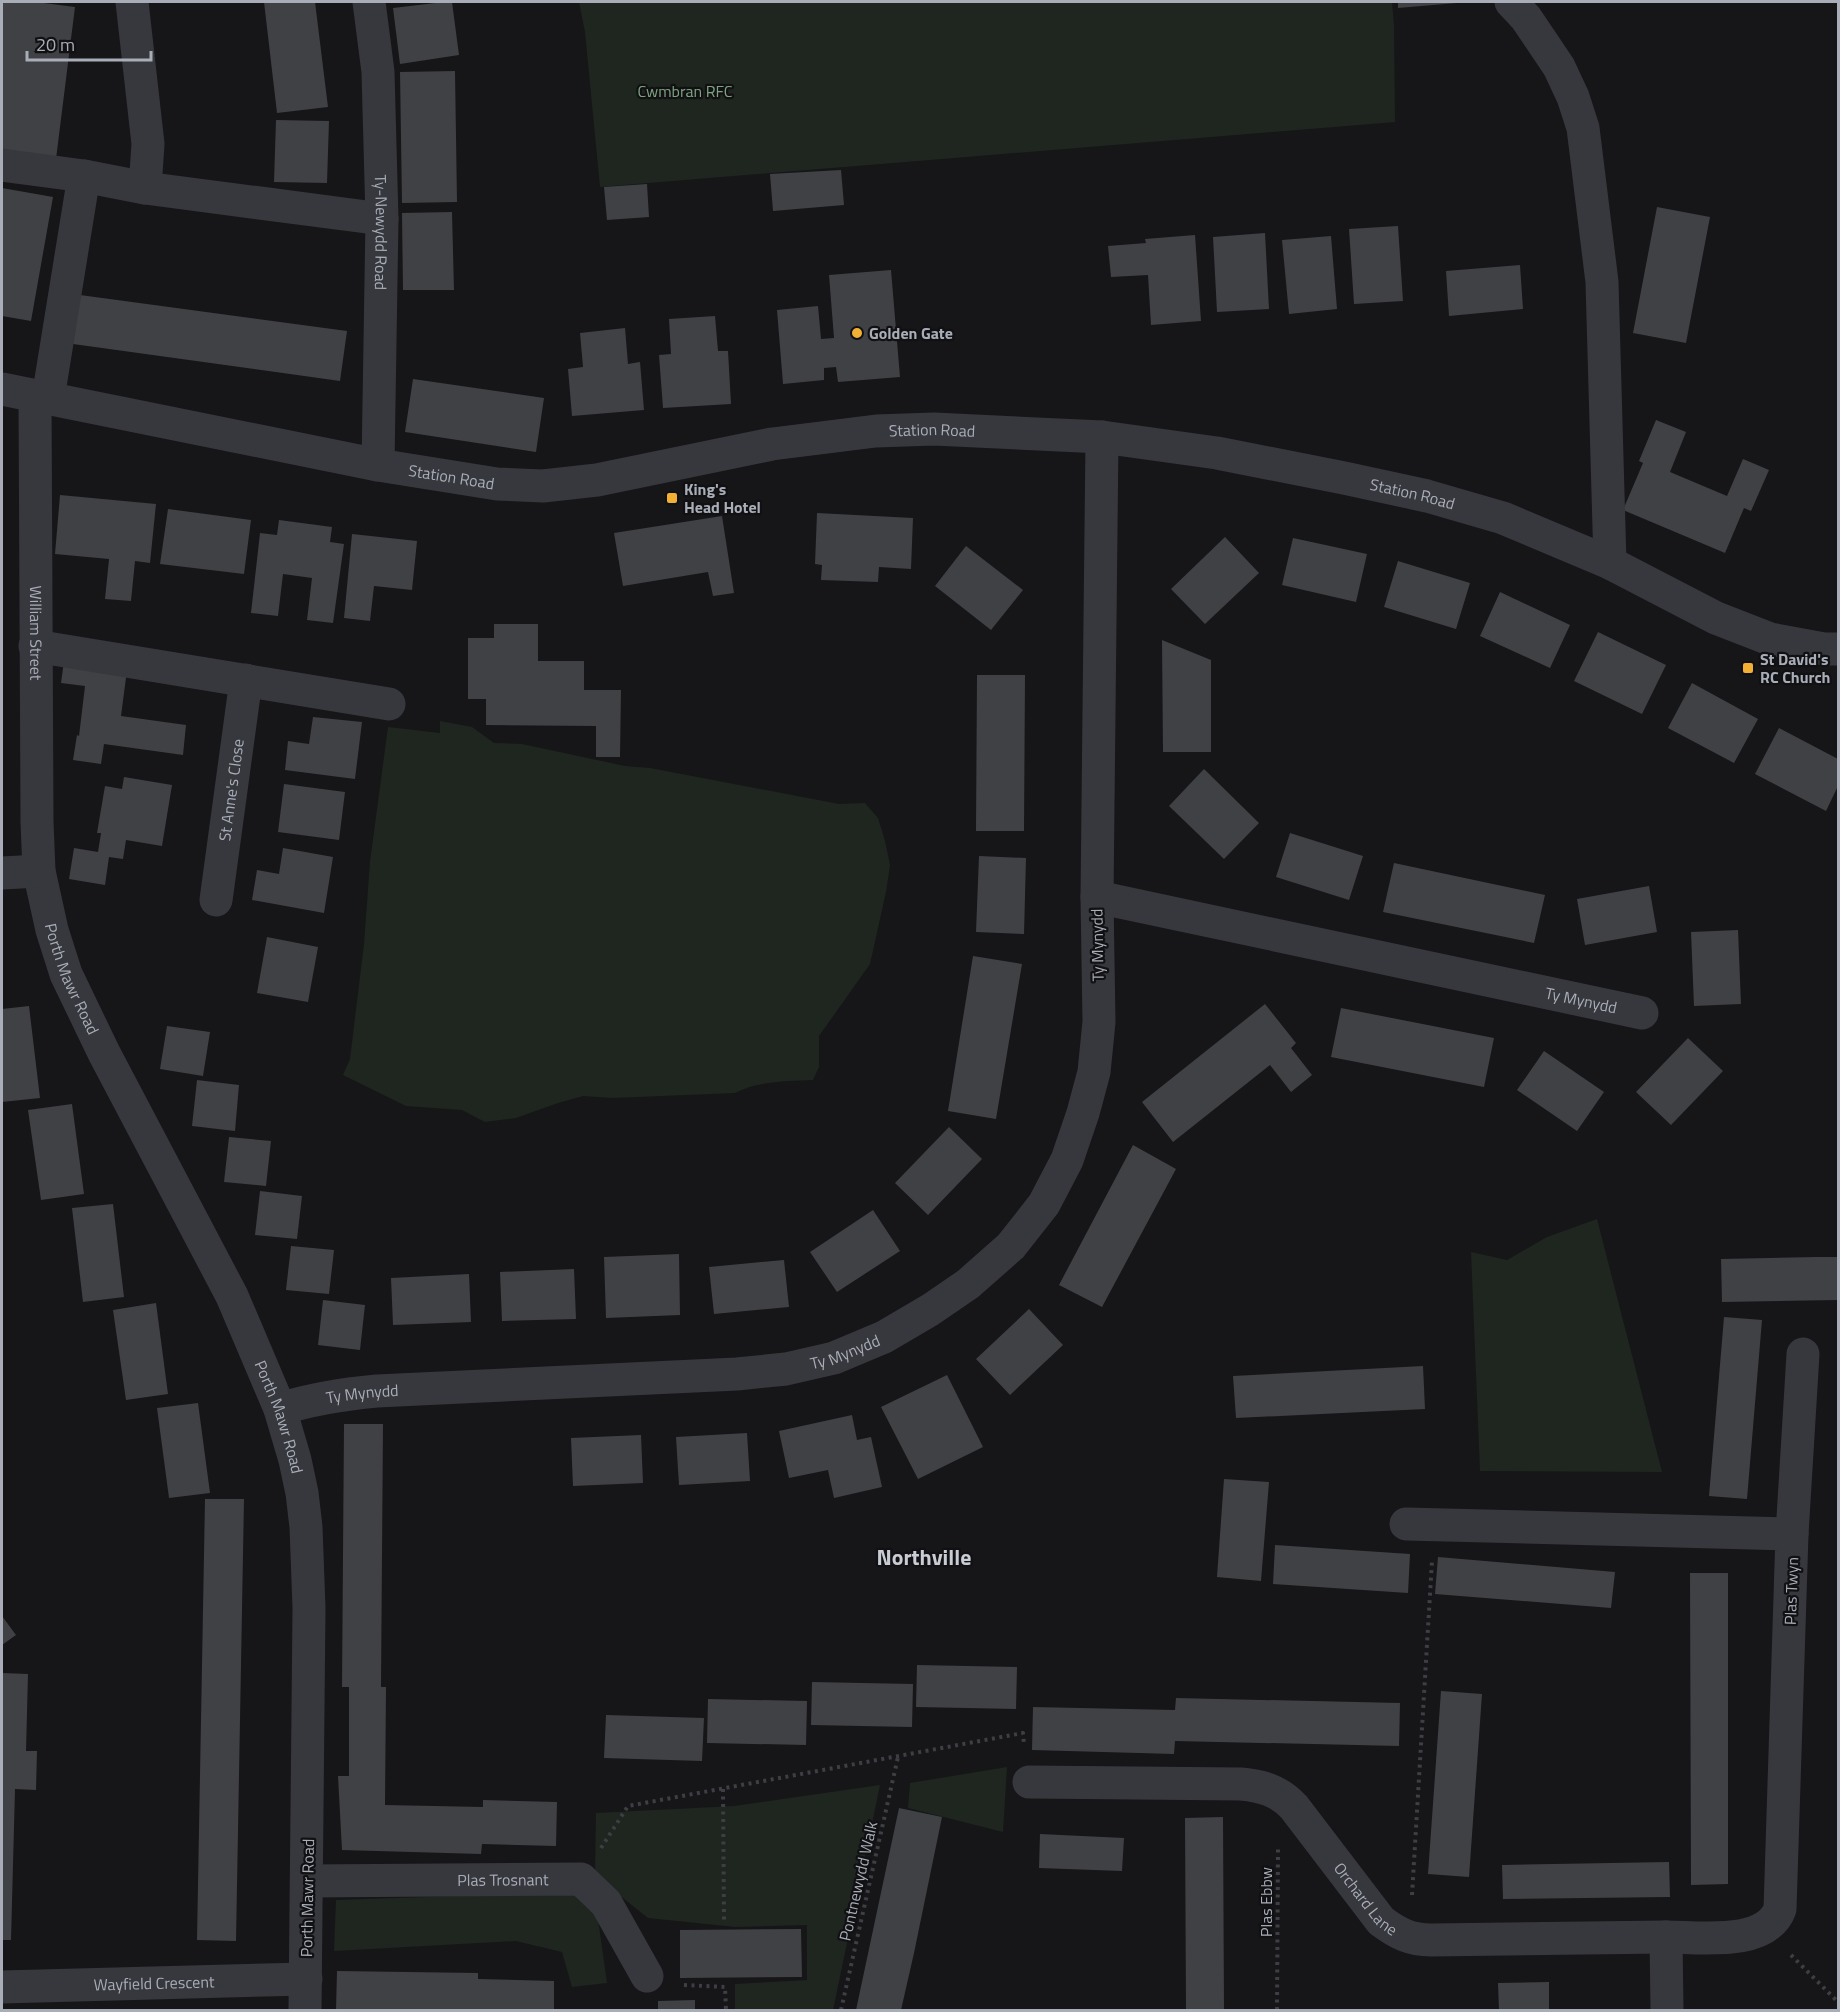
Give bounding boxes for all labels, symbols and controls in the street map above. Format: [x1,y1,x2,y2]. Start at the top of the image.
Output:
scale bar [27,24,152,62]
text: 20 m [36,31,75,58]
park label: Cwmbran RFC [638,79,733,103]
street label: Ty-Newydd Road [369,174,394,290]
place label: Golden Gate [869,321,953,345]
marker: Golden Gate [850,326,864,340]
street label: Station Road [888,417,976,443]
street label: Station Road [407,458,496,495]
street label: Station Road [1368,472,1458,515]
place label: King's Head Hotel [684,477,761,519]
marker: King's Head Hotel [665,491,679,505]
street label: William Street [24,585,48,681]
place label: St David's RC Church [1760,647,1830,689]
marker: St David's RC Church [1741,661,1755,675]
street label: St Anne's Close [212,737,250,843]
street label: Ty Mynydd [1084,908,1110,982]
street label: Porth Mawr Road [39,921,105,1038]
street label: Ty Mynydd [1543,981,1619,1019]
street label: Ty Mynydd [808,1328,884,1375]
street label: Porth Mawr Road [249,1356,310,1476]
street label: Ty Mynydd [324,1378,399,1410]
district label: Northville [877,1540,971,1574]
street label: Plas Twyn [1778,1557,1804,1625]
street label: Pontnewydd Walk [833,1818,884,1943]
street label: Porth Mawr Road [294,1839,320,1957]
street label: Orchard Lane [1328,1857,1402,1941]
street label: Plas Trosnant [457,1867,549,1892]
street label: Plas Ebbw [1254,1867,1278,1937]
street label: Wayfield Crescent [93,1969,215,1997]

